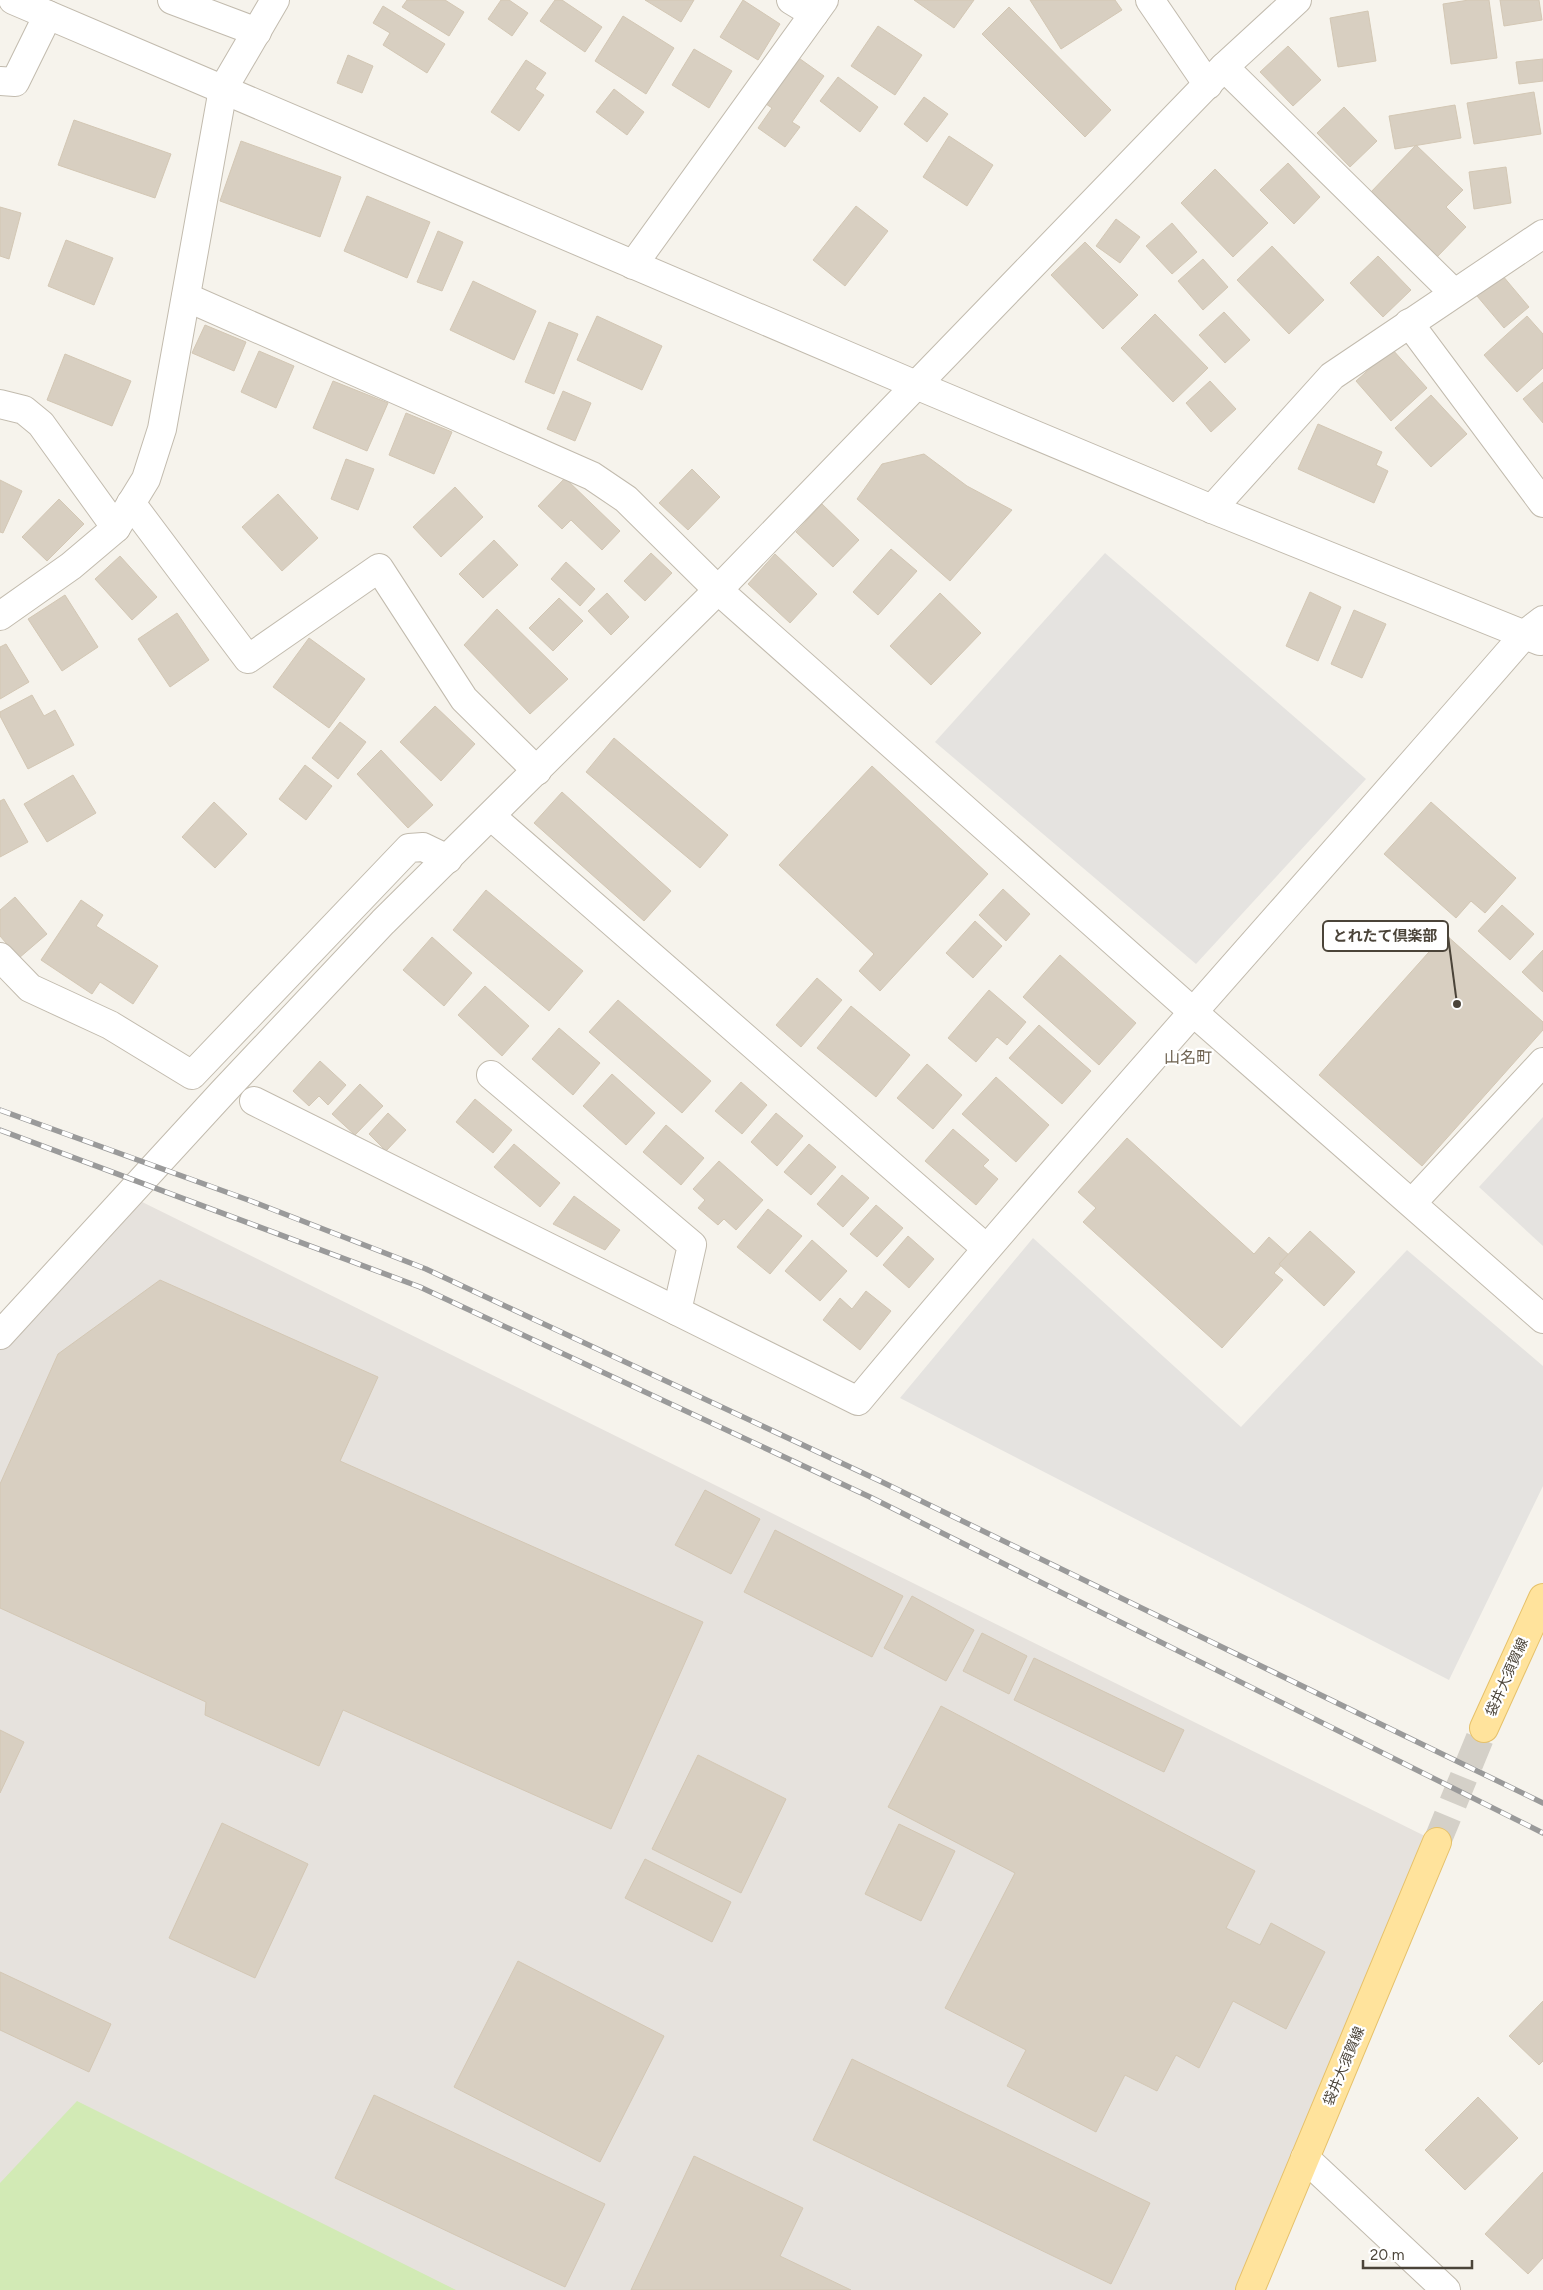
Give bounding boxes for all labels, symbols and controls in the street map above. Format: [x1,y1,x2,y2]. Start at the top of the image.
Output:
callout: とれたて倶楽部 [1323,921,1448,951]
text: とれたて倶楽部 [1332,927,1438,945]
district label: 山名町 [1164,1048,1212,1067]
street label: 袋井大須賀線 [1482,1635,1532,1719]
street label: 袋井大須賀線 [1320,2024,1368,2108]
scale bar [1363,2238,1472,2270]
text: 20 m [1370,2246,1404,2264]

